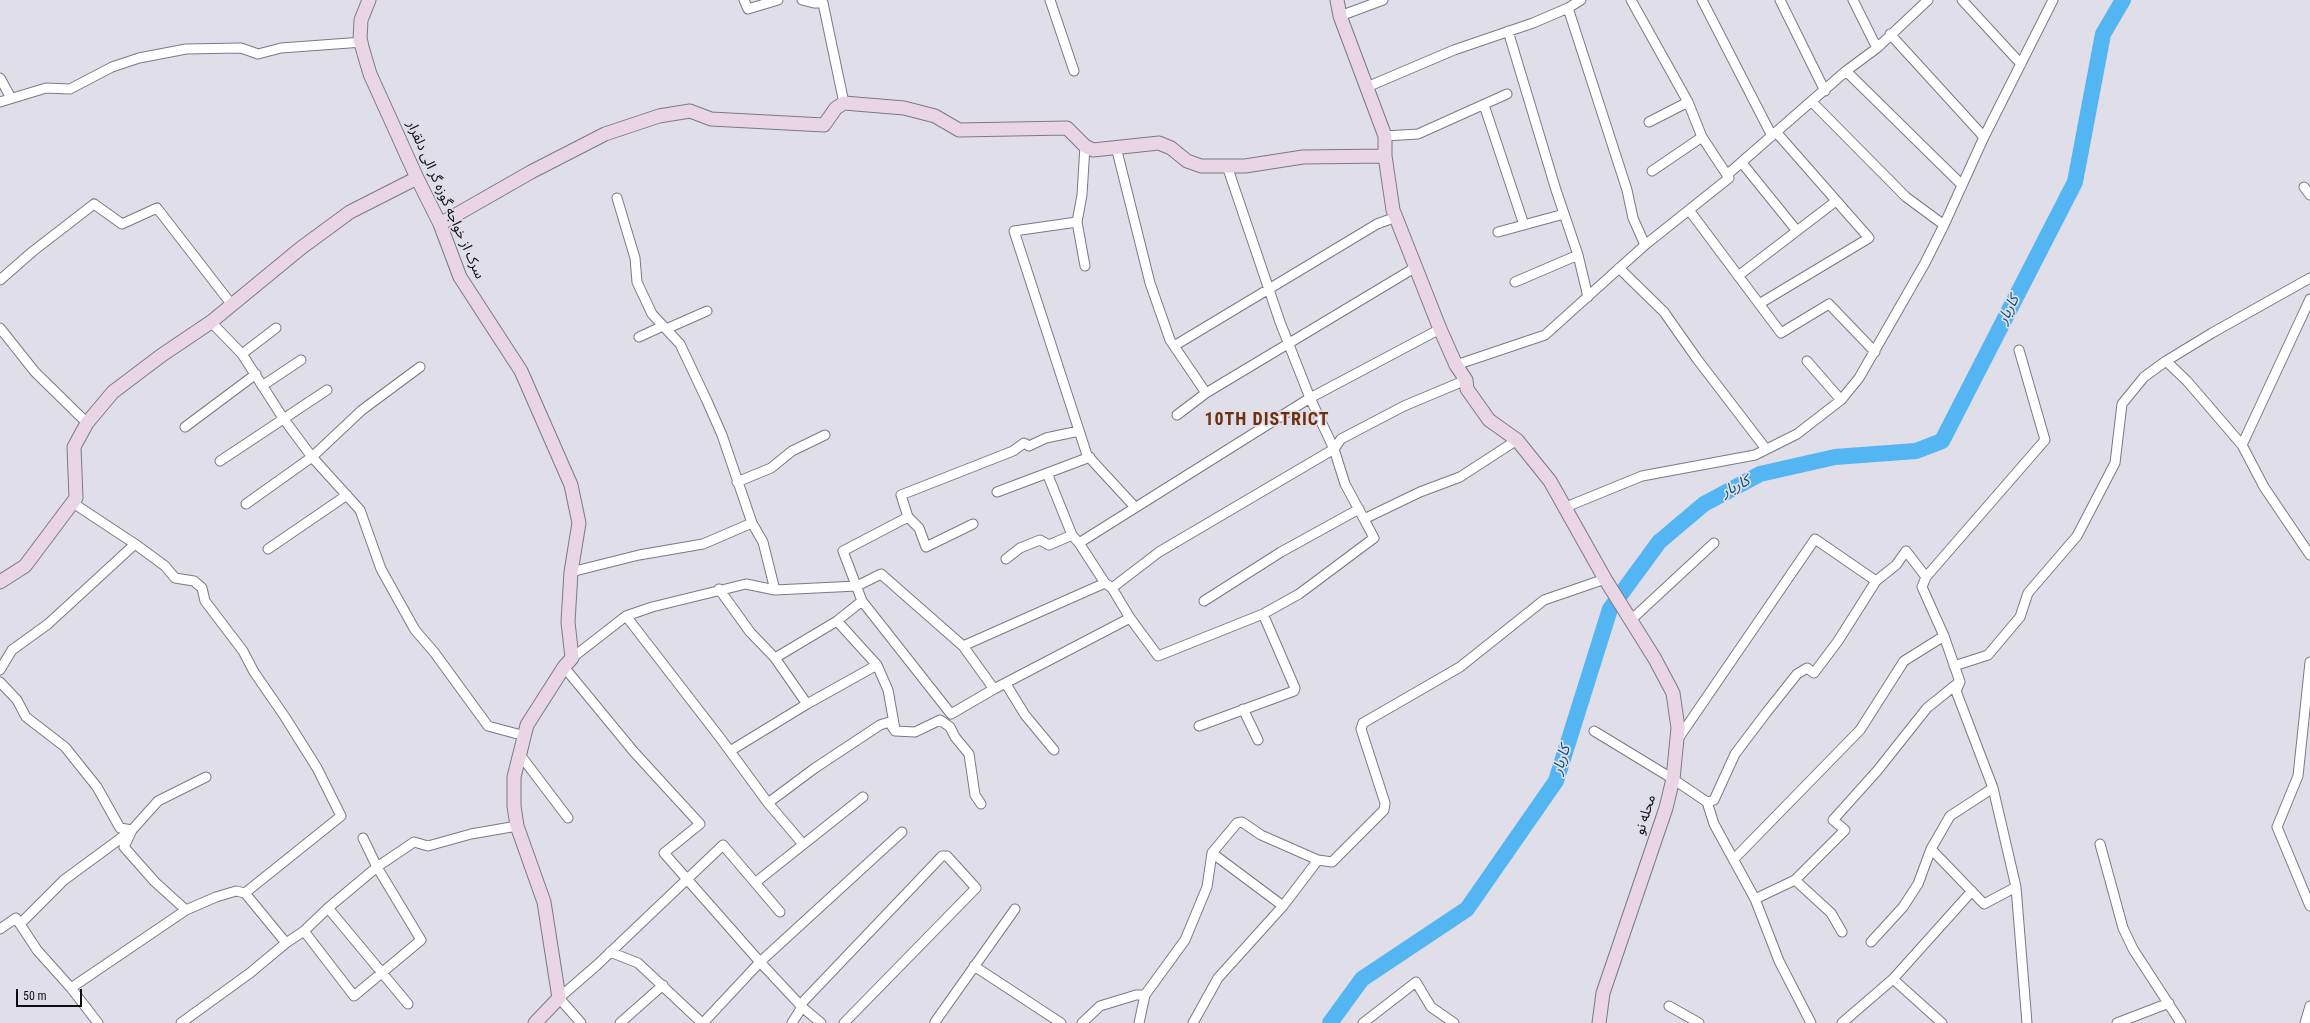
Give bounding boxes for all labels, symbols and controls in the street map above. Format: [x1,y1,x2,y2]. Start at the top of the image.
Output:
street label: سرک از خواجه گوزه گر الی دلقرار [402,118,488,282]
water label: کاربار [1994,293,2024,327]
district label: 10TH DISTRICT [1204,409,1330,431]
water label: کاربار [1719,472,1753,502]
water label: کاربار [1549,743,1575,777]
street label: محله نو [1632,793,1660,837]
scale bar [18,981,84,1007]
text: 50 m [23,989,47,1003]

